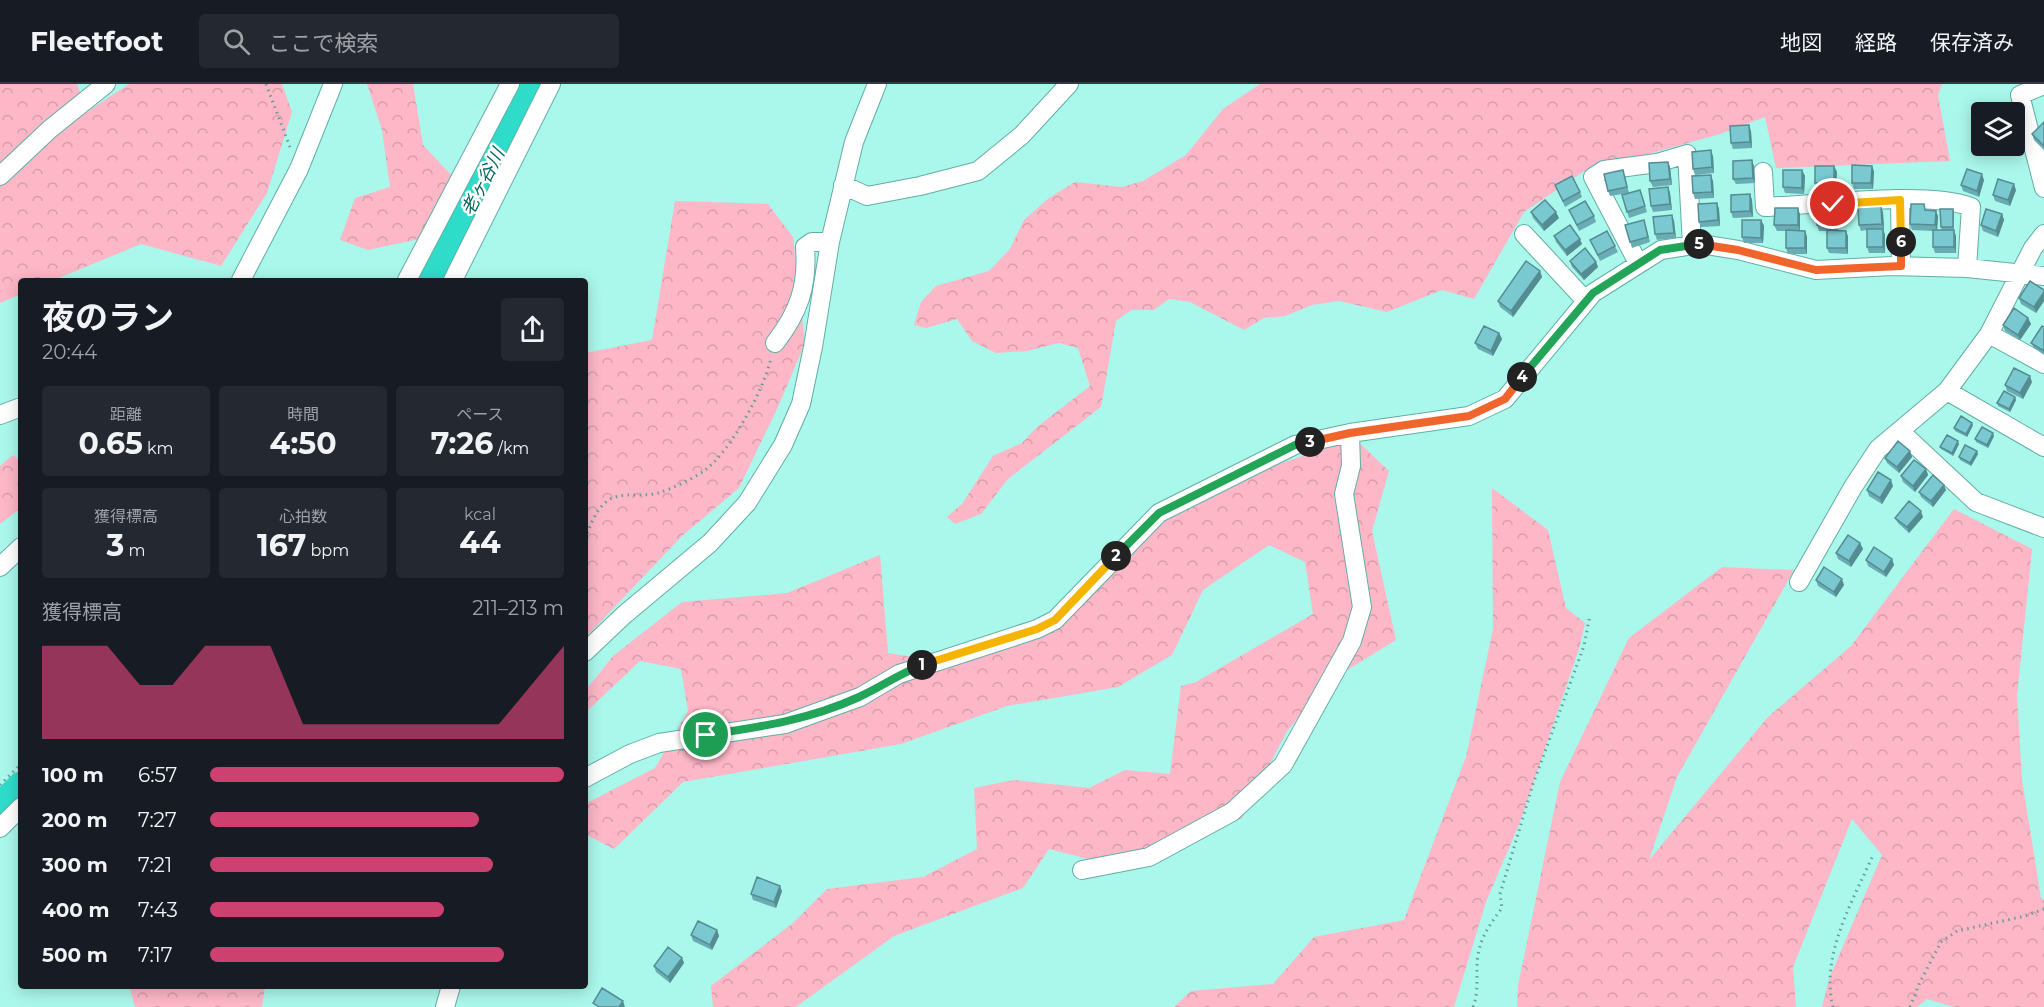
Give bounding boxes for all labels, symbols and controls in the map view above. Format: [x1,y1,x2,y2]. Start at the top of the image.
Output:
search box [199,14,619,68]
text: Fleetfoot [30,24,163,58]
icon: search [220,25,253,58]
text: ここで検索 [268,30,378,57]
text: 地図 [1780,30,1822,55]
text: 経路 [1855,30,1897,55]
text: 保存済み [1930,30,2014,55]
map controls [1971,102,2025,156]
button: layers [1971,102,2025,156]
water label: 老ヶ谷川 [457,143,510,219]
pin [1807,178,1858,229]
icon: check [1816,187,1849,220]
pin: 6 [1886,227,1916,257]
pin: 5 [1684,229,1714,259]
text: 6 [1896,232,1906,251]
text: 5 [1694,234,1704,253]
text: 夜のラン [42,297,174,337]
button: share [501,298,564,361]
text: 20:44 [42,340,97,364]
pin: 4 [1507,362,1537,392]
text: 4 [1516,367,1528,386]
text: 距離 [110,405,142,424]
text: 時間 [287,405,319,424]
text: ペース [456,405,504,424]
text: 0.65 [78,425,143,462]
text: 4:50 [270,425,337,462]
text: 7:26 [431,425,493,462]
pin: 3 [1295,427,1325,457]
text: 3 [1305,432,1315,451]
text: km [143,439,174,458]
text: /km [493,439,529,458]
text: kcal [464,505,496,524]
text: 獲得標高 [94,507,158,526]
text: 心拍数 [279,507,327,526]
text: 44 [459,524,501,561]
text: 3 [107,527,124,564]
text: 167 [257,527,306,564]
text: m [124,541,145,560]
text: bpm [306,541,349,560]
pin: 2 [1101,541,1131,571]
text: 2 [1111,546,1121,565]
text: 211–213 m [472,596,564,620]
text: 獲得標高 [42,600,122,624]
pin: 1 [907,650,937,680]
text: 1 [919,655,925,674]
pin [680,709,731,760]
icon: arrive [689,718,722,751]
text: 100 m [42,763,104,787]
text: 6:57 [138,763,177,787]
text: 200 m [42,808,108,832]
text: 7:27 [138,808,177,832]
text: 300 m [42,853,108,877]
text: 7:21 [138,853,172,877]
text: 400 m [42,898,110,922]
text: 7:43 [138,898,178,922]
text: 500 m [42,943,108,967]
text: 7:17 [138,943,173,967]

